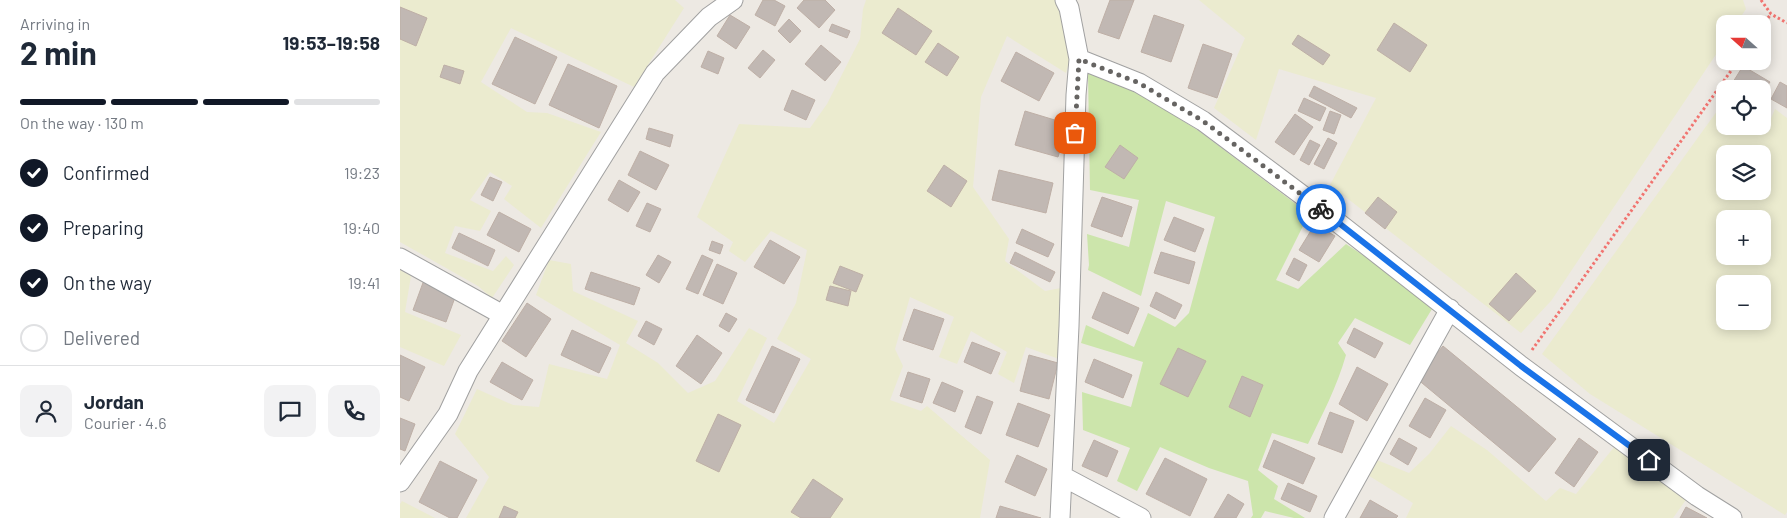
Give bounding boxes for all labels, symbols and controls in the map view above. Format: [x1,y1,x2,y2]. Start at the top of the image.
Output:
text: Arriving in [20,14,90,33]
north arrow [1716,15,1771,70]
map controls [1716,15,1771,330]
text: 19:53–19:58 [282,31,380,54]
text: 2 min [20,33,97,71]
button: locate [1716,80,1771,135]
pin [1054,112,1096,154]
text: On the way · 130 m [20,113,144,132]
icon: bag [1061,119,1089,147]
button: layers [1716,145,1771,200]
icon: check [20,159,48,187]
text: Confirmed [63,161,150,184]
text: 19:23 [344,163,380,182]
courier [1296,184,1346,234]
icon: bike [1307,195,1335,223]
button: + [1716,210,1771,265]
icon: check [20,214,48,242]
text: Preparing [63,216,144,239]
text: 19:40 [343,218,380,237]
icon: check [20,269,48,297]
text: On the way [63,271,152,294]
text: 19:41 [348,273,380,292]
button: − [1716,275,1771,330]
text: Delivered [63,326,140,349]
button: person [20,385,72,437]
button: chat [264,385,316,437]
button: phone [328,385,380,437]
text: Jordan [84,390,144,413]
text: Courier · 4.6 [84,413,167,432]
pin [1628,439,1670,481]
icon: home [1635,446,1663,474]

